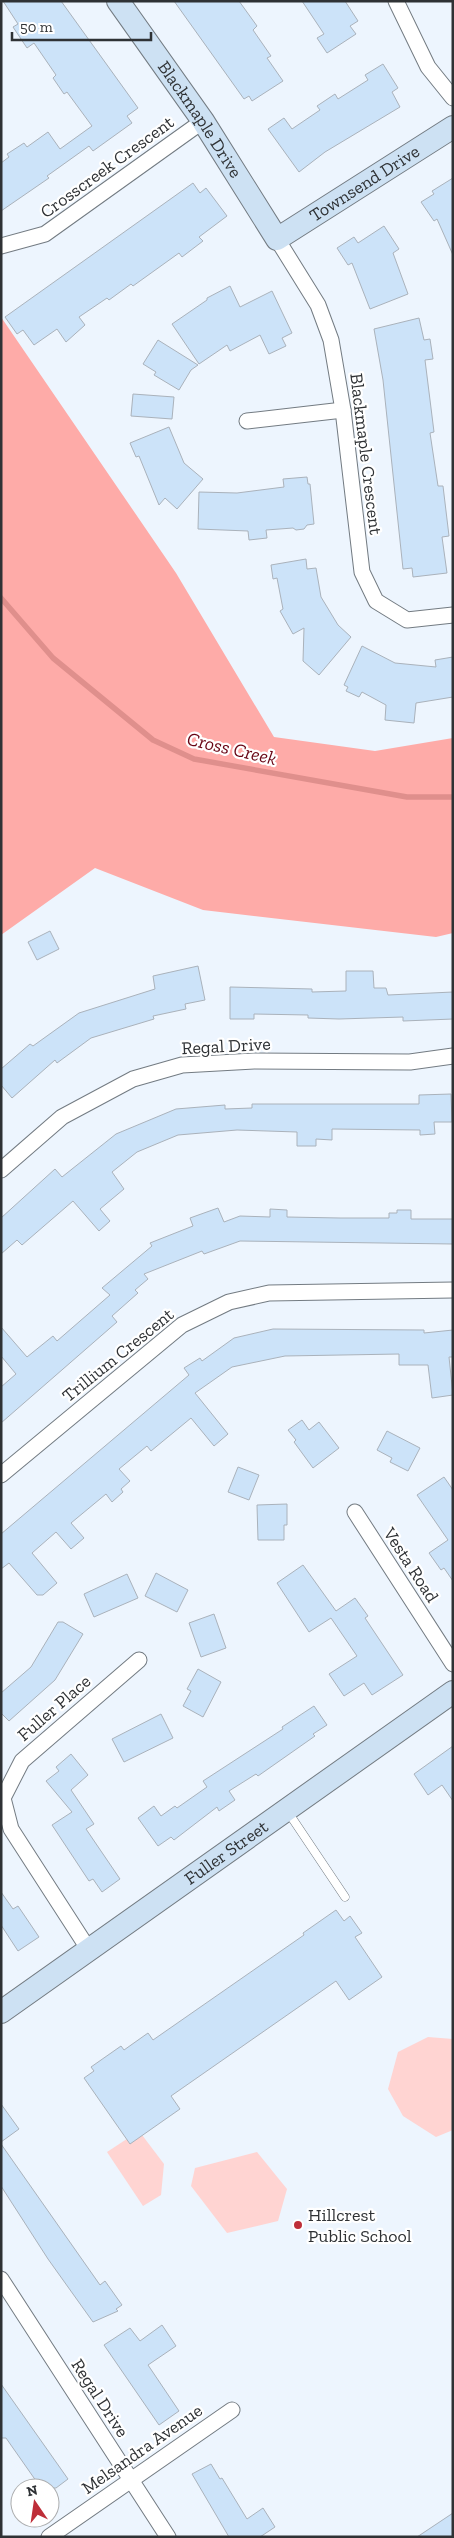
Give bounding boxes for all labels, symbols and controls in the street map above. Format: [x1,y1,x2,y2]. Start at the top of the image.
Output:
scale bar [12,10,151,42]
text: 50 m [20,18,53,36]
street label: Blackmaple Drive [153,57,247,182]
street label: Crosscreek Crescent [36,111,178,223]
street label: Townsend Drive [305,140,424,227]
street label: Blackmaple Crescent [345,372,387,536]
water label: Cross Creek [185,727,279,770]
street label: Regal Drive [181,1033,271,1059]
street label: Trillium Crescent [58,1303,178,1407]
street label: Vesta Road [378,1523,443,1607]
street label: Fuller Place [13,1670,95,1746]
street label: Fuller Street [180,1815,272,1890]
place label: Hillcrest Public School [308,2204,412,2247]
marker: Hillcrest Public School [292,2219,304,2231]
street label: Regal Drive [66,2355,134,2441]
street label: Melsandra Avenue [77,2399,207,2499]
north arrow [10,2478,60,2528]
text: N [25,2481,40,2500]

